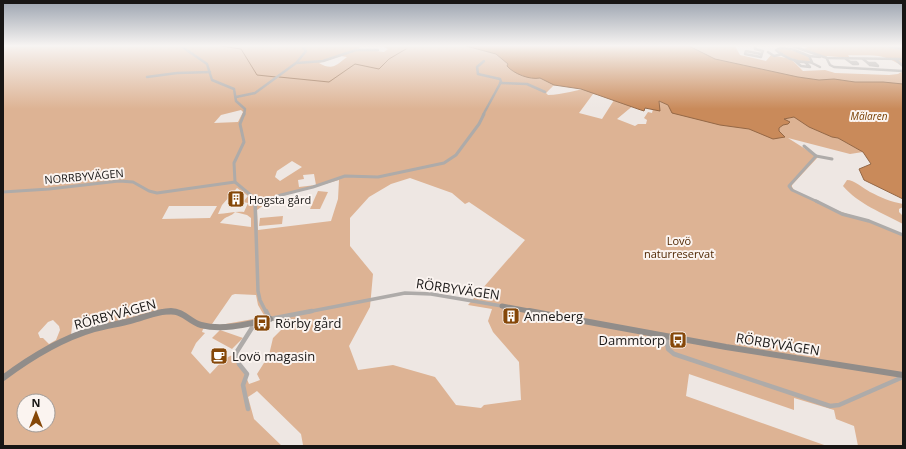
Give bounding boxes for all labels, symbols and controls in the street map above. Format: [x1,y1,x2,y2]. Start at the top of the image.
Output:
water label: Mälaren [851,109,888,123]
street label: NORRBYVÄGEN [44,165,124,187]
building icon: Hogsta gård [226,189,246,209]
place label: Hogsta gård [249,192,311,207]
park label: Lovö naturreservat [644,233,714,261]
street label: RÖRBYVÄGEN [415,274,501,304]
street label: RÖRBYVÄGEN [72,294,158,334]
building icon: Anneberg [501,306,521,326]
place label: Anneberg [524,307,583,325]
bus stop icon: Rörby gård [252,313,272,333]
place label: Rörby gård [275,314,342,332]
street label: RÖRBYVÄGEN [735,329,821,359]
bus stop icon: Dammtorp [668,330,688,350]
place label: Dammtorp [599,331,665,349]
cafe icon: Lovö magasin [209,346,229,366]
place label: Lovö magasin [232,347,315,365]
north arrow [16,393,56,433]
text: N [32,395,40,410]

